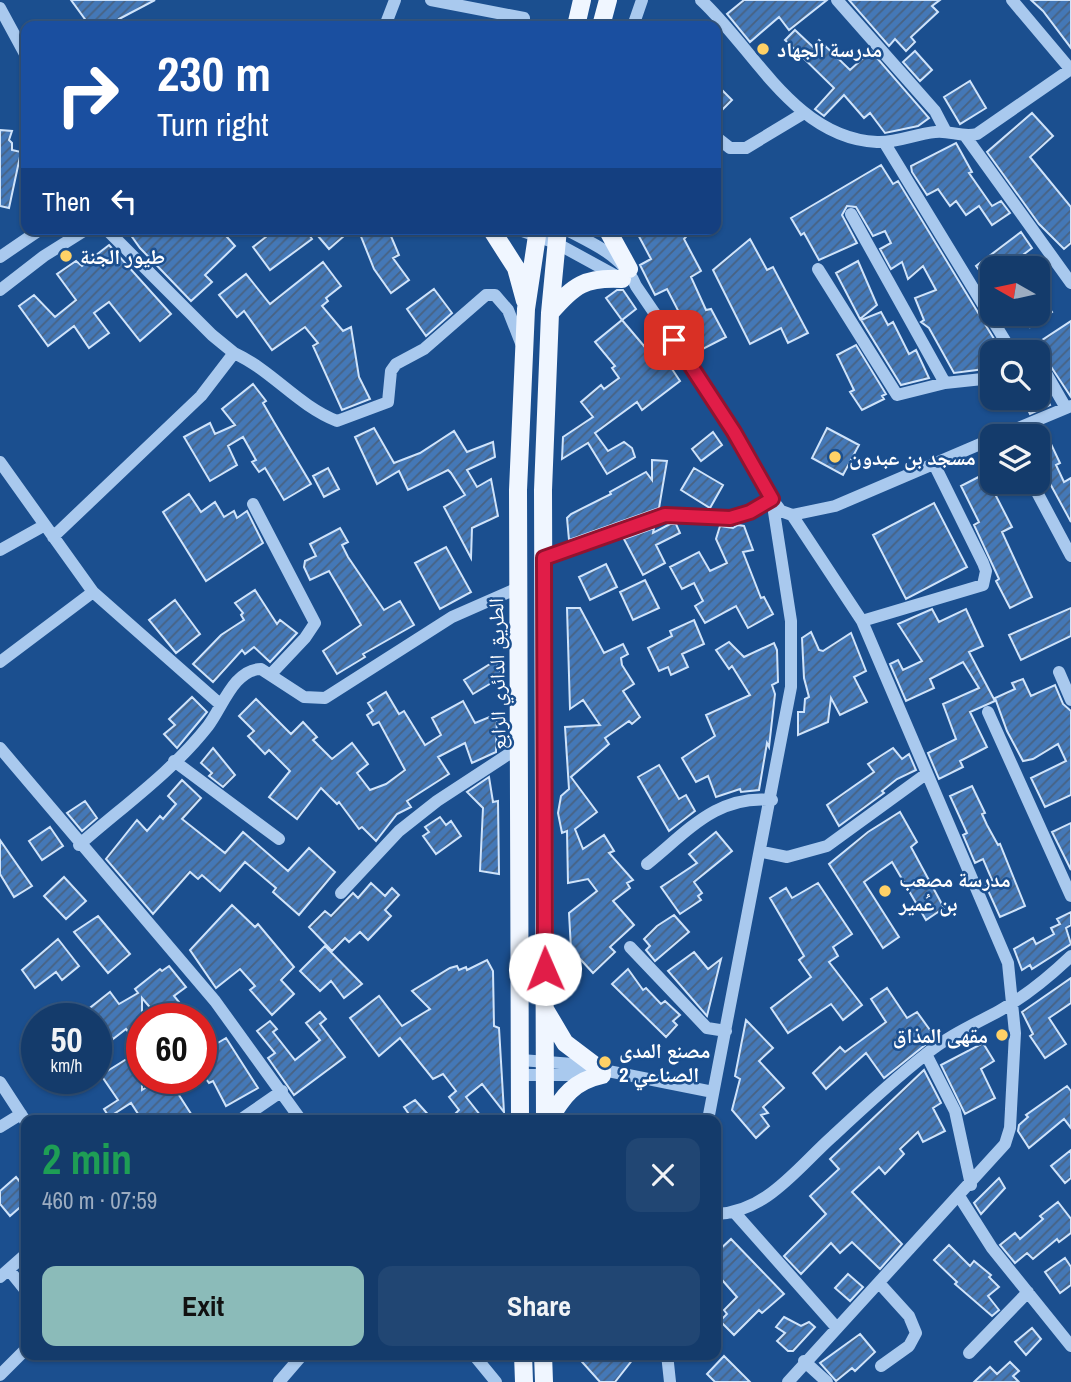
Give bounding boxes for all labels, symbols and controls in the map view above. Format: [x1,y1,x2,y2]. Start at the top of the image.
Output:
place label: مدرسة الجهاد [777,35,882,64]
text: 230 m [157,40,271,106]
marker: مدرسة الجهاد [755,41,771,57]
icon: right [42,49,133,140]
text: Turn right [157,103,269,146]
icon: left [105,182,143,220]
text: Then [42,184,91,219]
place label: طيور الجنة [80,242,165,271]
marker: طيور الجنة [58,248,74,264]
north arrow [980,256,1050,326]
map controls [980,256,1050,494]
pin [644,310,704,370]
icon: arrive [655,321,693,359]
button: search [980,340,1050,410]
button: layers [980,424,1050,494]
place label: مسجد بن عبدون [849,443,976,472]
marker: مسجد بن عبدون [827,449,843,465]
street label: الطريق الدائري الرابع [481,598,515,750]
place label: مدرسة مصعب بن عُمير [898,865,1011,918]
marker: مدرسة مصعب بن عُمير [877,883,893,899]
position arrow [508,932,582,1006]
speed limit sign: 60 [126,1003,217,1094]
text: 50 [51,1016,82,1063]
place label: مقهى المذاق [893,1021,988,1050]
marker: مقهى المذاق [994,1027,1010,1043]
place label: مصنع المدى الصناعي 2 [619,1036,710,1091]
text: km/h [51,1053,83,1078]
marker: مصنع المدى الصناعي 2 [597,1054,613,1070]
text: 2 min [42,1131,132,1187]
button: close [626,1138,700,1212]
text: 460 m · 07:59 [42,1185,157,1216]
button: Exit [42,1266,364,1346]
button: Share [378,1266,700,1346]

